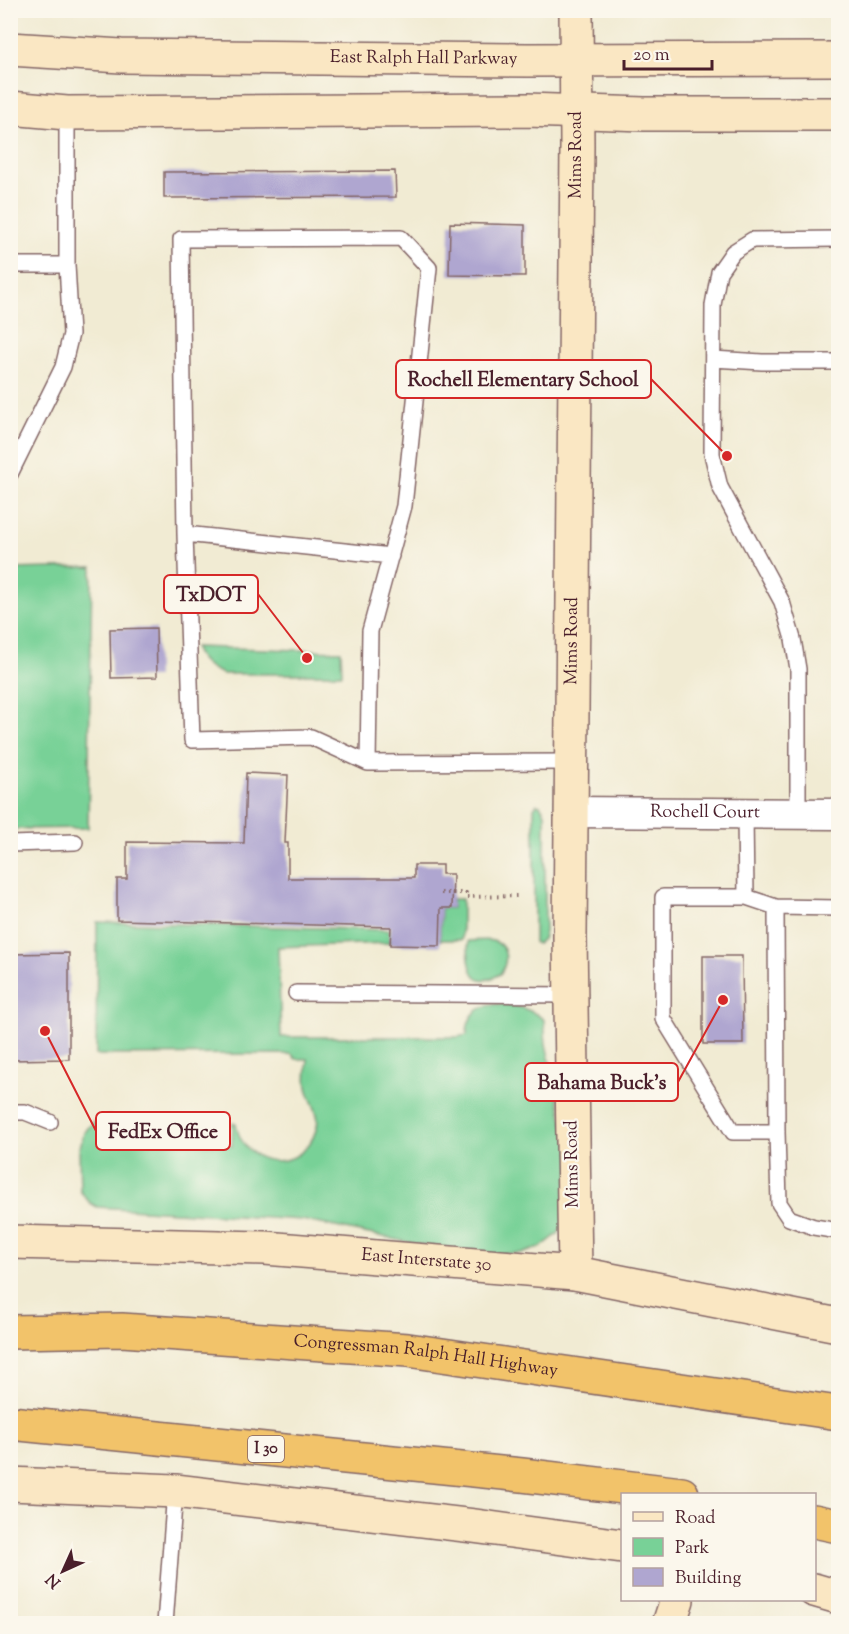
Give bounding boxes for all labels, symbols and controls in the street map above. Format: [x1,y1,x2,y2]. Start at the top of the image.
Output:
scale bar [624,33,712,71]
text: 20 m [633,43,670,69]
street label: East Ralph Hall Parkway [330,45,518,73]
street label: Mims Road [564,111,590,199]
callout: Rochell Elementary School [396,360,651,398]
text: Rochell Elementary School [407,367,639,396]
callout: TxDOT [164,575,258,613]
text: TxDOT [176,582,247,611]
street label: Mims Road [559,597,586,685]
street label: Rochell Court [650,800,760,826]
callout: Bahama Buck's [525,1063,678,1101]
text: Bahama Buck's [538,1070,667,1099]
callout: FedEx Office [96,1112,230,1150]
text: FedEx Office [108,1119,218,1148]
street label: Mims Road [559,1120,587,1208]
street label: East Interstate 30 [360,1243,492,1279]
street label: Congressman Ralph Hall Highway [293,1329,560,1385]
road number: I 30 [248,1436,284,1462]
legend [621,1493,816,1601]
text: Road [675,1506,715,1532]
text: Park [675,1536,710,1562]
north arrow [33,1541,93,1601]
text: Building [675,1566,741,1592]
text: N [41,1567,67,1592]

